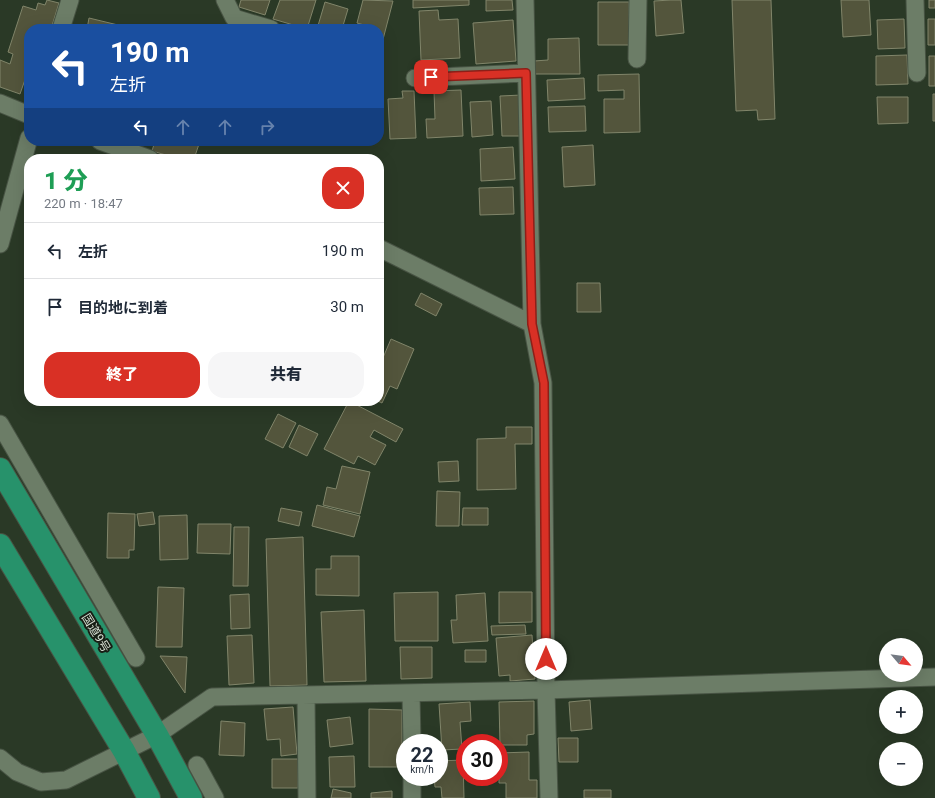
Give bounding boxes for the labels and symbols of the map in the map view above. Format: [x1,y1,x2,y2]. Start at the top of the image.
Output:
pin [414,60,448,94]
street label: 国道9号 [79,611,113,655]
position arrow [525,638,567,680]
north arrow [879,638,923,682]
speed limit sign: 30 [456,734,508,786]

